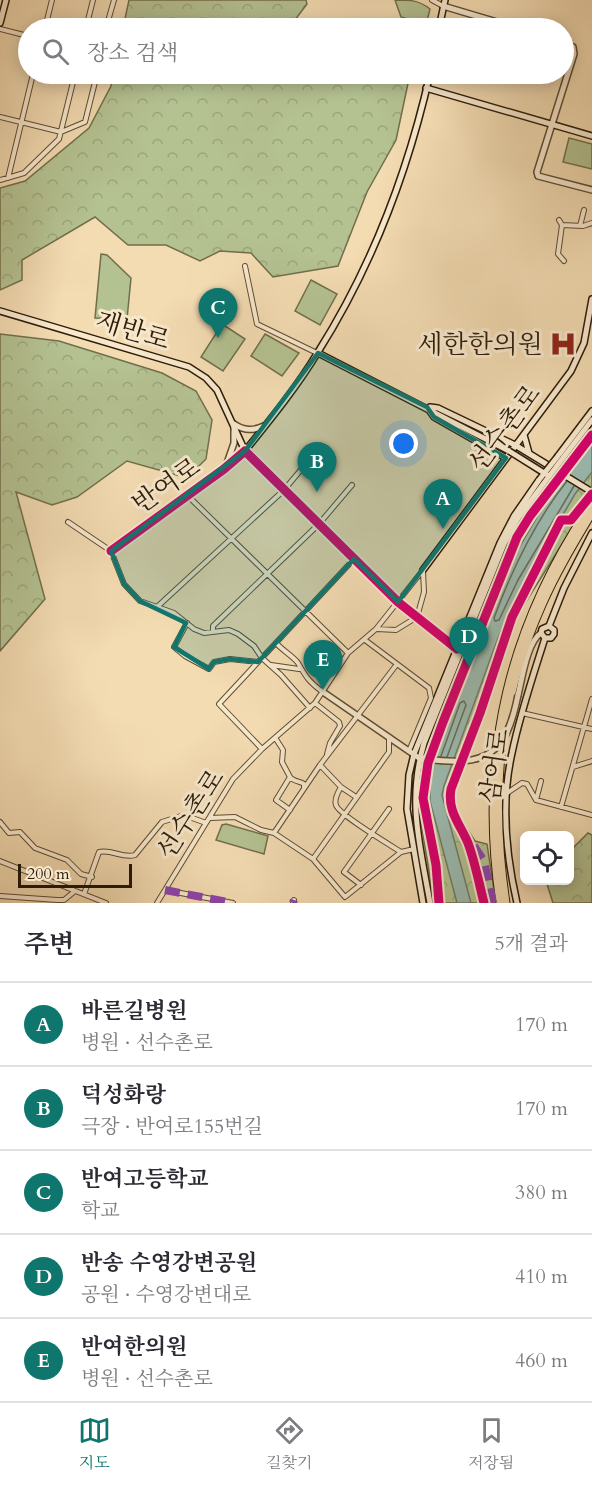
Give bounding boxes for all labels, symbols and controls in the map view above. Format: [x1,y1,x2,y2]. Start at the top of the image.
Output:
search box [18,18,574,84]
icon: search [39,35,72,68]
text: 장소 검색 [87,38,178,68]
pin: C [198,288,238,338]
street label: 재반로 [92,303,174,358]
place label: 세한한의원 [417,327,543,362]
hospital icon: 세한한의원 [548,329,578,359]
street label: 선수촌로 [460,378,549,479]
your location [389,429,418,458]
pin: B [298,442,336,492]
street label: 반여로 [125,449,207,521]
pin: A [424,480,462,529]
pin: D [450,618,488,667]
pin: E [304,640,342,690]
street label: 삼어로 [472,726,517,806]
street label: 선수촌로 [148,763,232,866]
map controls [520,831,574,885]
button: locate [520,831,574,885]
scale bar [18,861,132,888]
text: 200 m [27,863,69,885]
text: 주변 [24,927,74,962]
text: 5개 결과 [494,930,568,957]
text: 바른길병원 [81,996,187,1026]
text: A [36,1011,51,1038]
text: 170 m [515,1011,568,1038]
text: 병원 · 선수촌로 [81,1029,213,1056]
text: 덕성화랑 [81,1080,166,1110]
text: B [36,1095,51,1122]
text: 170 m [515,1095,568,1122]
text: 극장 · 반여로155번길 [81,1113,263,1140]
text: 반여고등학교 [81,1164,209,1194]
text: C [36,1179,51,1206]
text: 380 m [515,1179,568,1206]
text: 학교 [81,1197,120,1224]
text: 반송 수영강변공원 [81,1248,257,1278]
text: D [35,1263,52,1290]
text: 410 m [515,1263,568,1290]
text: 공원 · 수영강변대로 [81,1281,251,1308]
text: 반여한의원 [81,1332,187,1362]
text: E [37,1347,50,1374]
text: 460 m [515,1347,568,1374]
text: 병원 · 선수촌로 [81,1365,213,1392]
tab: 지도 [78,1414,111,1474]
tab: 길찾기 [266,1414,312,1474]
tab: 저장됨 [468,1414,514,1474]

